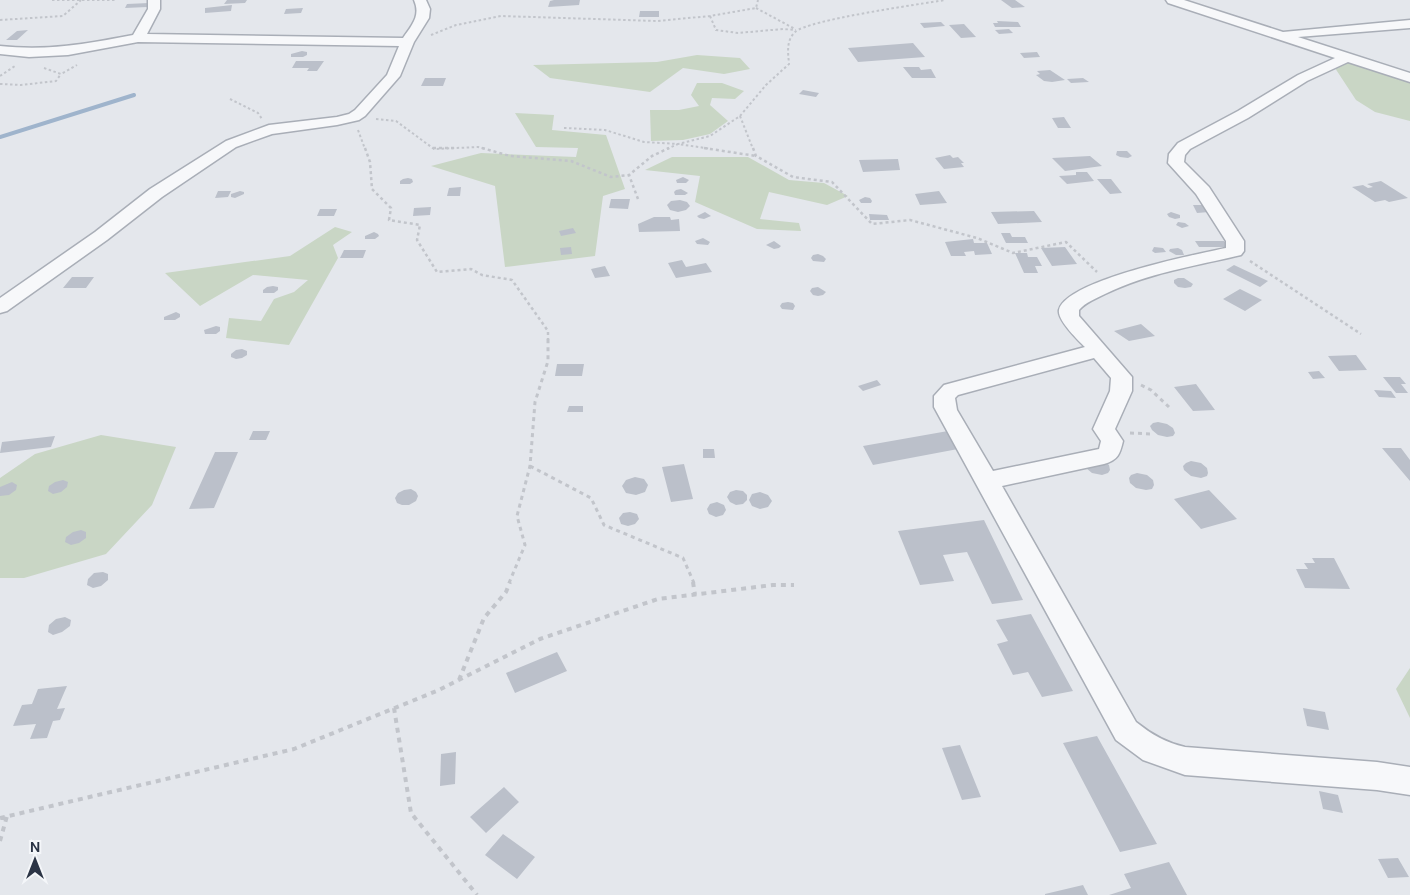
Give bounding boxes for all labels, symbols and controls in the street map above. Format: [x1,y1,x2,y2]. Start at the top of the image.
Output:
north arrow [10,835,60,885]
text: N [30,838,40,856]

